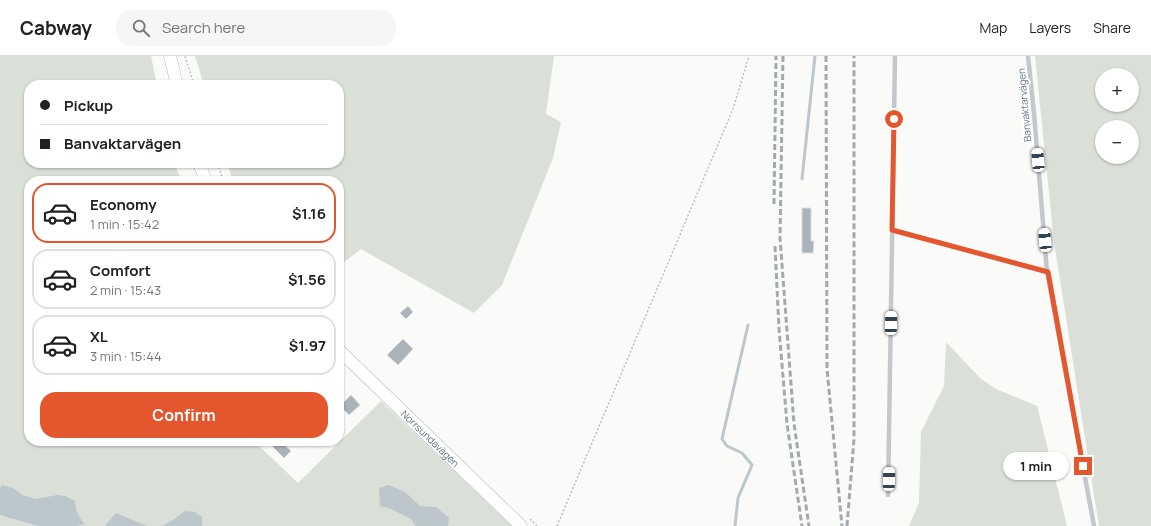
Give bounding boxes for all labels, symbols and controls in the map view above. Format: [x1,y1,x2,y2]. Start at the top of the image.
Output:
search box [116,10,396,46]
text: Cabway [20,15,92,41]
icon: search [130,17,152,39]
text: Search here [162,17,245,38]
text: Map [979,18,1007,37]
text: Layers [1029,18,1071,37]
text: Share [1093,18,1131,37]
street label: Banvaktarvägen [1014,67,1034,142]
map controls [1095,68,1139,164]
button: + [1095,68,1139,112]
text: Pickup [64,95,113,116]
route start [885,110,903,128]
button: − [1095,120,1139,164]
text: Banvaktarvägen [64,133,181,154]
car [1031,148,1045,172]
text: Economy [90,194,157,215]
icon: car [42,195,78,231]
text: $1.16 [292,203,326,224]
text: 1 min · 15:42 [90,215,159,233]
car [1038,228,1052,252]
text: Comfort [90,260,151,281]
icon: car [42,261,78,297]
text: $1.56 [288,269,326,290]
text: 2 min · 15:43 [90,281,161,299]
car [885,311,897,335]
text: XL [90,326,108,347]
icon: car [42,327,78,363]
text: $1.97 [289,335,326,356]
text: 3 min · 15:44 [90,347,162,365]
button: Confirm [40,392,328,438]
street label: Norrsundavägen [398,407,463,470]
callout: 1 min [1003,452,1069,480]
text: 1 min [1020,457,1052,475]
route end [1074,457,1092,475]
car [883,467,895,491]

